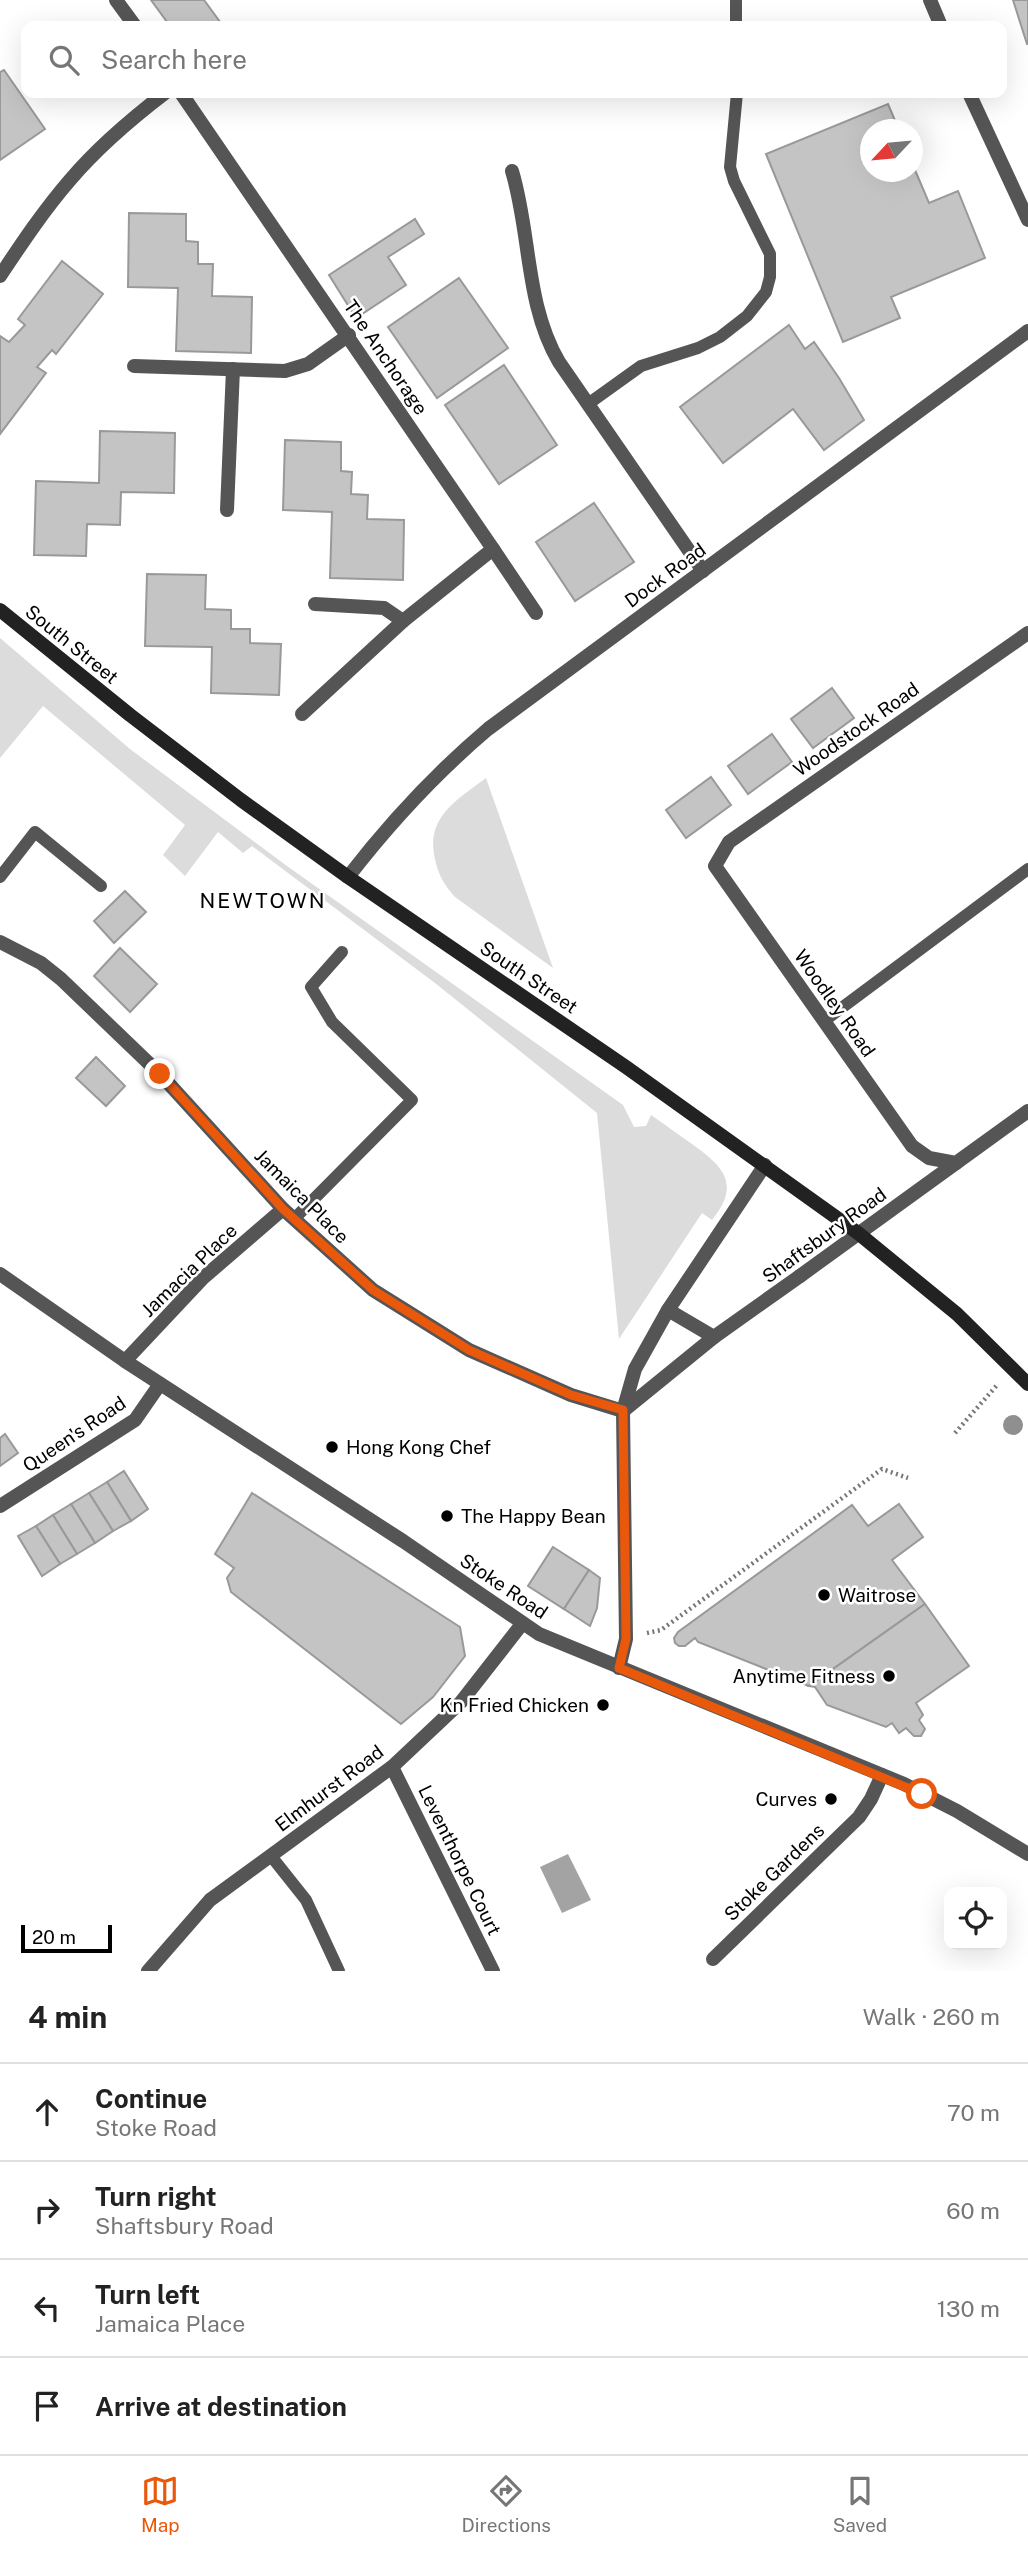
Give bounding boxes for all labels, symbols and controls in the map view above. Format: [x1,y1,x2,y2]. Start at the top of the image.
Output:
search box [21,21,1007,98]
icon: search [45,41,83,79]
text: Search here [101,44,247,75]
north arrow [860,119,923,182]
street label: The Anchorage [339,295,433,419]
street label: Dock Road [620,538,710,612]
street label: South Street [21,600,123,688]
street label: Woodstock Road [789,678,923,780]
district label: NEWTOWN [200,888,327,913]
street label: South Street [476,936,582,1018]
street label: Woodley Road [790,945,880,1061]
route end [144,1058,175,1089]
street label: Jamaica Place [250,1144,354,1248]
street label: Shaftsbury Road [758,1183,890,1287]
street label: Jamacia Place [137,1219,241,1321]
street label: Queen's Road [18,1392,130,1476]
place label: Hong Kong Chef [346,1436,491,1458]
marker: Hong Kong Chef [324,1439,340,1455]
place label: The Happy Bean [461,1505,606,1527]
marker: The Happy Bean [439,1508,455,1524]
street label: Stoke Road [456,1549,552,1623]
place label: Waitrose [838,1584,916,1606]
marker: Waitrose [816,1587,832,1603]
place label: Anytime Fitness [733,1665,875,1687]
marker: Anytime Fitness [881,1668,897,1684]
place label: Kn Fried Chicken [439,1694,589,1716]
marker: Kn Fried Chicken [595,1697,611,1713]
street label: Elmhurst Road [271,1740,387,1836]
route start [906,1778,937,1809]
street label: Leventhorpe Court [414,1781,506,1939]
place label: Curves [755,1788,817,1810]
marker: Curves [823,1791,839,1807]
street label: Stoke Gardens [720,1819,828,1925]
map controls [944,1887,1007,1950]
button: locate [944,1887,1007,1950]
scale bar [21,1922,112,1954]
text: 20 m [32,1926,76,1948]
text: 4 min [28,1999,107,2035]
text: Walk · 260 m [863,2003,1000,2030]
text: Continue [95,2083,207,2114]
icon: ahead [28,2093,66,2131]
text: 70 m [947,2099,1000,2126]
text: Stoke Road [95,2114,217,2141]
text: Turn right [95,2181,217,2212]
icon: right [28,2191,66,2229]
text: 60 m [946,2197,1000,2224]
text: Shaftsbury Road [95,2212,274,2239]
text: Turn left [95,2279,200,2310]
icon: left [28,2289,66,2327]
text: 130 m [937,2295,1000,2322]
text: Jamaica Place [95,2310,245,2337]
icon: arrive [28,2387,66,2425]
text: Arrive at destination [95,2391,347,2422]
tab: Map [141,2472,180,2536]
tab: Directions [462,2472,551,2536]
tab: Saved [833,2472,887,2536]

